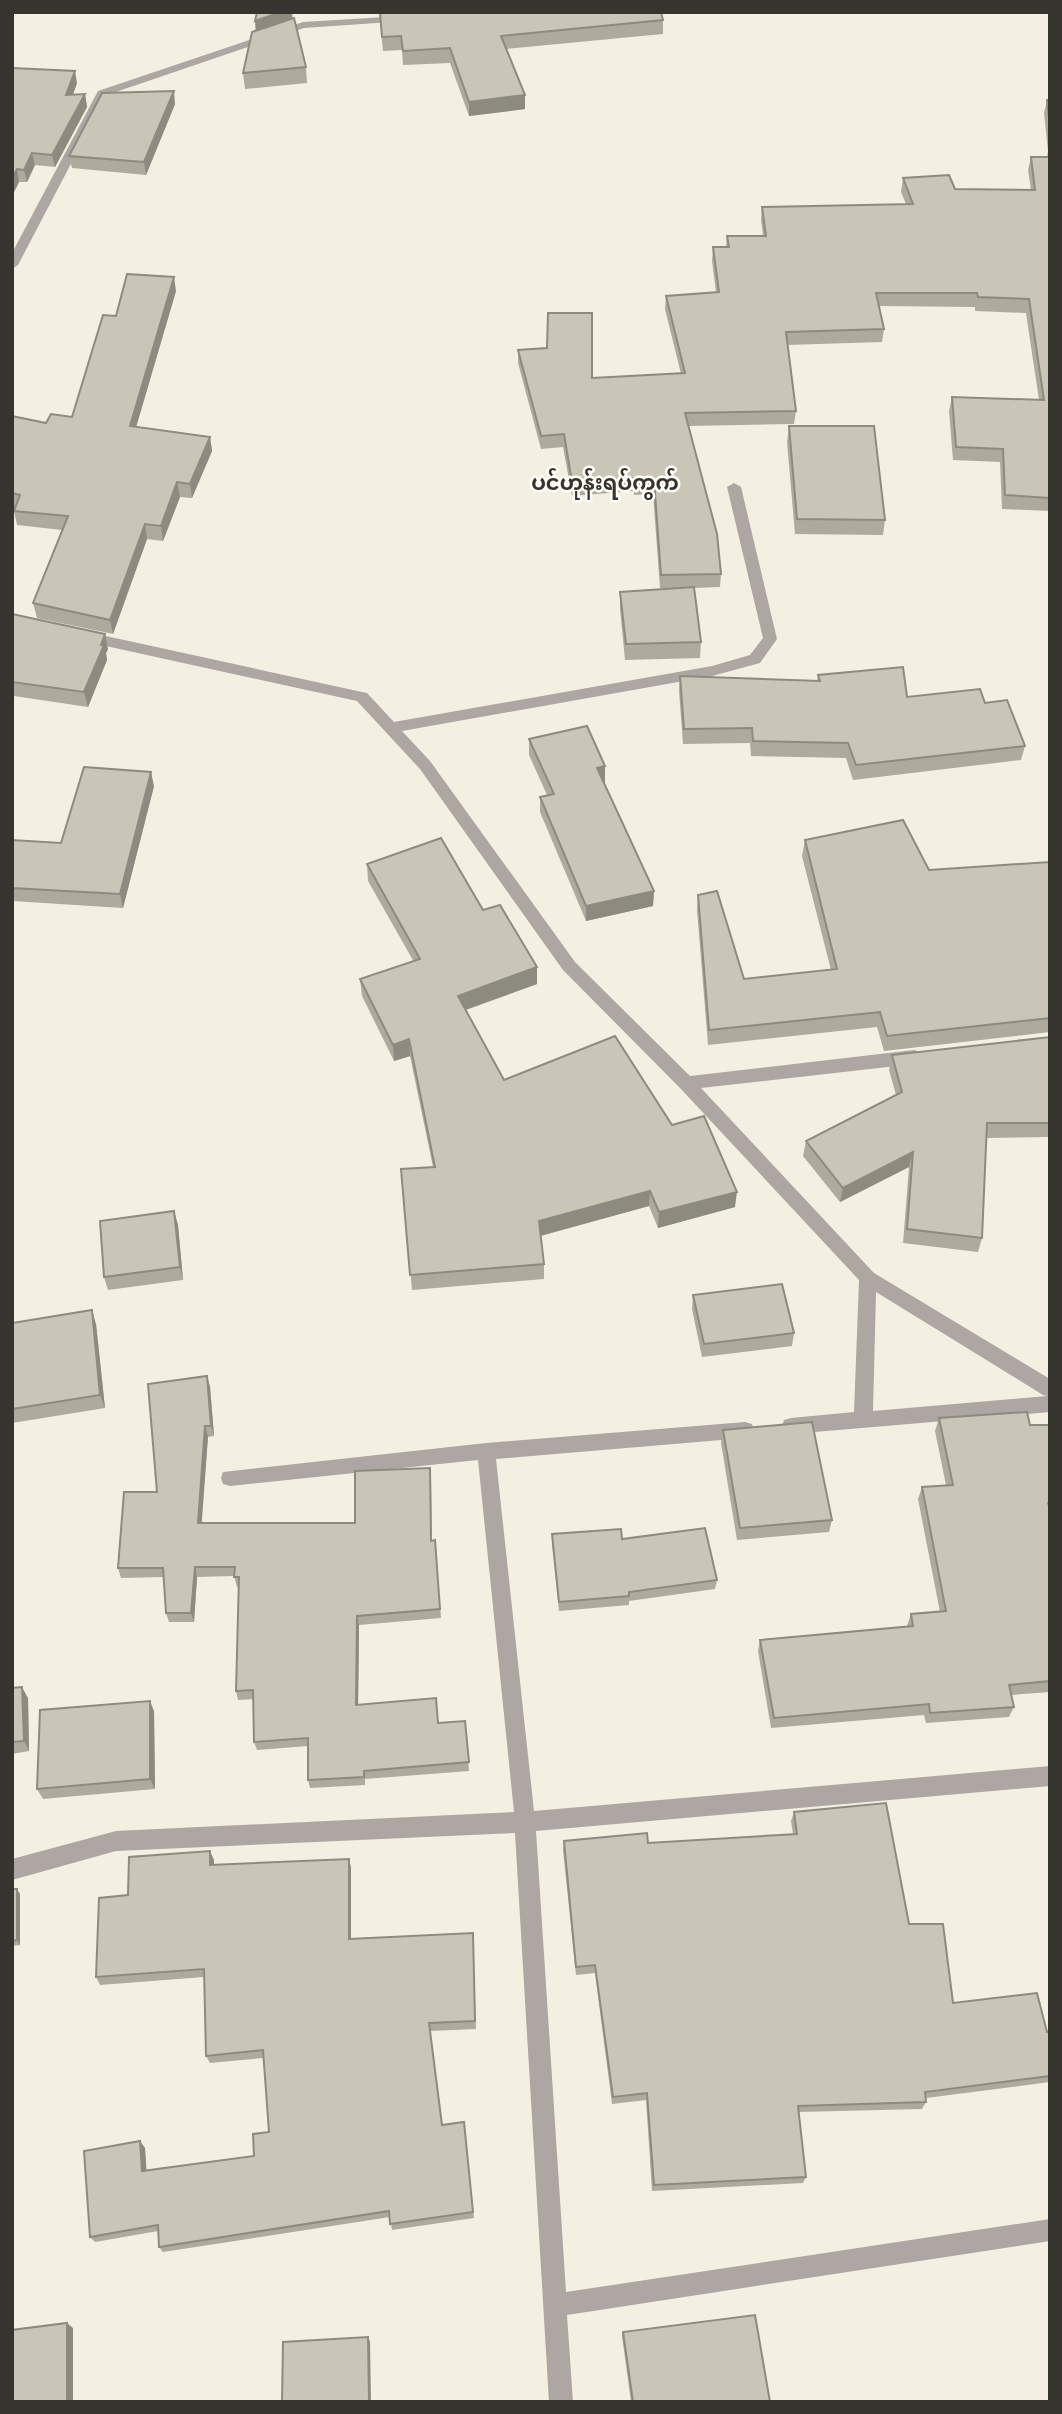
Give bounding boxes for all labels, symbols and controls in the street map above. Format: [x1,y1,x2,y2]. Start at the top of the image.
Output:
district label: ပင်ဟုန်းရပ်ကွက် [531,467,679,500]

